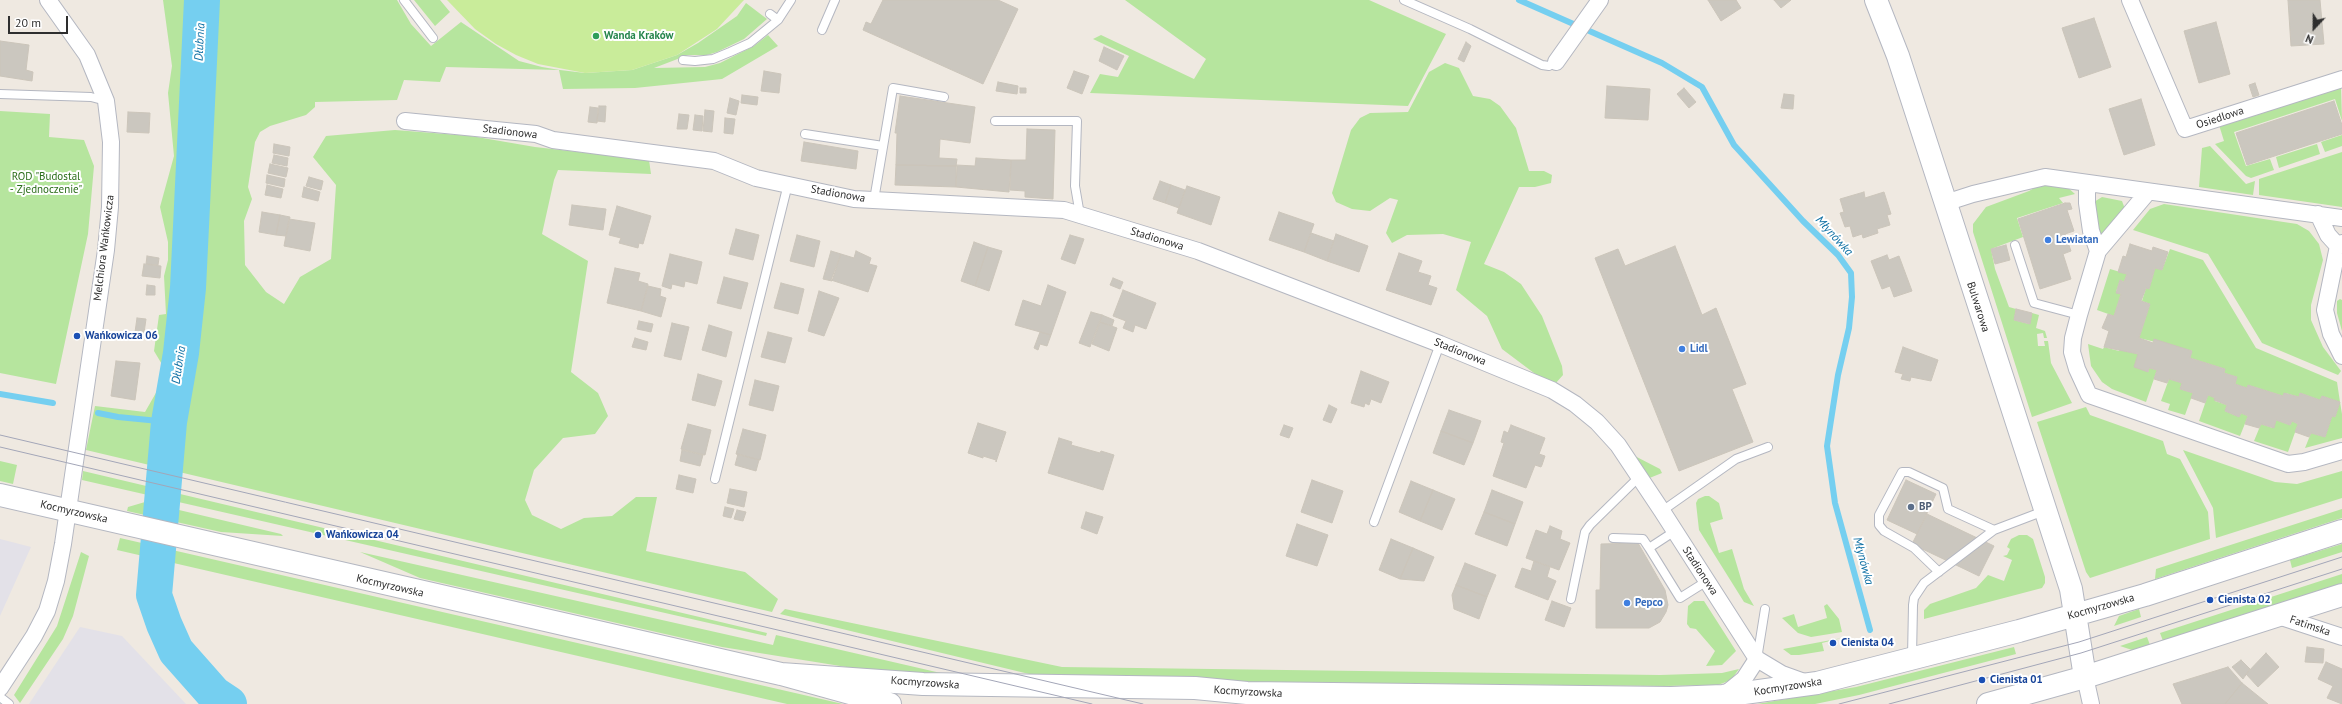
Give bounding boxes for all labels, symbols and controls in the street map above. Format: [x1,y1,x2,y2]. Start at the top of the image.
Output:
scale bar [10,8,70,34]
north arrow [2294,8,2334,48]
text: 20 m [15,15,41,30]
water label: Dłubnia [192,22,208,62]
place label: Wanda Kraków [604,29,673,43]
marker: Wanda Kraków [591,31,601,41]
text: N [2304,31,2315,47]
street label: Osiedlowa [2195,104,2245,132]
street label: Stadionowa [482,122,538,142]
park label: ROD "Budostal - Zjednoczenie" [10,170,82,196]
street label: Stadionowa [810,183,866,205]
street label: Melchiora Wańkowicza [91,194,117,302]
water label: Młynówka [1812,213,1856,259]
street label: Stadionowa [1129,225,1185,253]
place label: Lewiatan [2056,233,2098,247]
marker: Lewiatan [2043,235,2053,245]
street label: Bulwarowa [1964,280,1992,334]
place label: Wańkowicza 06 [85,329,158,343]
marker: Wańkowicza 06 [72,331,82,341]
street label: Stadionowa [1432,336,1488,368]
place label: Lidl [1690,342,1708,356]
marker: Lidl [1677,344,1687,354]
water label: Dłubnia [169,345,189,385]
street label: Kocmyrzowska [39,498,109,526]
place label: BP [1919,500,1932,514]
marker: BP [1906,502,1916,512]
place label: Wańkowicza 04 [326,528,399,542]
marker: Wańkowicza 04 [313,530,323,540]
water label: Młynówka [1850,536,1876,586]
street label: Stadionowa [1679,544,1721,598]
street label: Kocmyrzowska [355,572,425,600]
street label: Kocmyrzowska [2066,591,2136,623]
place label: Cienista 02 [2218,593,2271,607]
marker: Cienista 02 [2205,595,2215,605]
place label: Pepco [1635,596,1663,610]
marker: Pepco [1622,598,1632,608]
street label: Fatimska [2288,613,2332,639]
place label: Cienista 04 [1841,636,1894,650]
marker: Cienista 04 [1828,638,1838,648]
place label: Cienista 01 [1990,673,2043,687]
street label: Kocmyrzowska [890,674,960,692]
street label: Kocmyrzowska [1753,675,1823,699]
marker: Cienista 01 [1977,675,1987,685]
street label: Kocmyrzowska [1213,684,1283,700]

